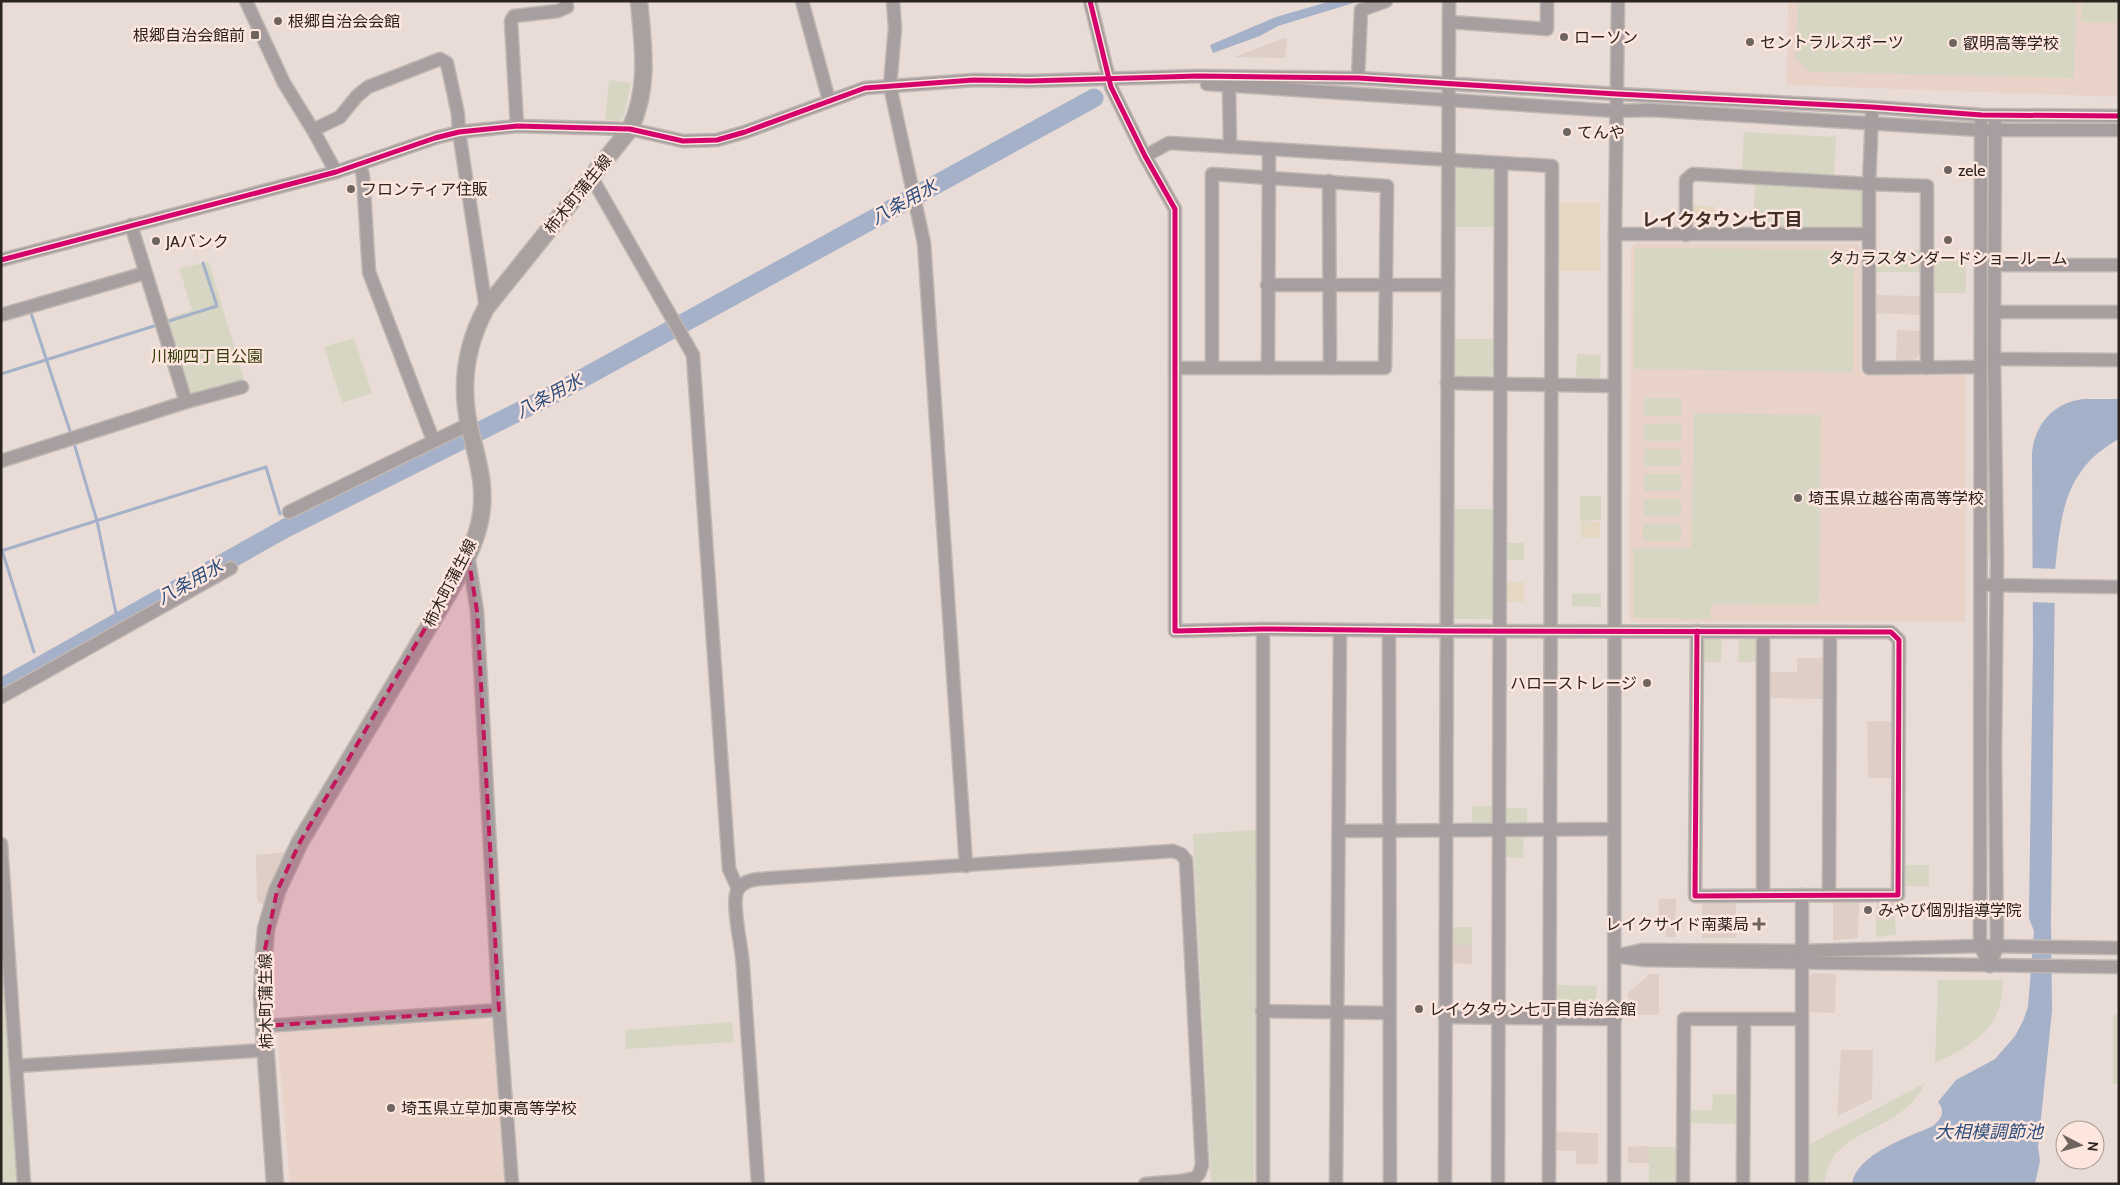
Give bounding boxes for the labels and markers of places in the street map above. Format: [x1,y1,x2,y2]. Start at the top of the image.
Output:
place label: 根郷自治会会館 [288,12,400,31]
marker: 根郷自治会会館 [272,15,284,27]
place label: 根郷自治会館前 [133,26,245,45]
place label: ローソン [1574,28,1638,47]
marker: 根郷自治会館前 [249,29,261,41]
marker: ローソン [1558,31,1570,43]
place label: セントラルスポーツ [1760,33,1904,52]
place label: 叡明高等学校 [1963,34,2059,53]
marker: セントラルスポーツ [1744,36,1756,48]
marker: 叡明高等学校 [1947,37,1959,49]
place label: てんや [1577,123,1625,142]
marker: てんや [1561,126,1573,138]
place label: zele [1958,161,1985,180]
marker: zele [1942,164,1954,176]
place label: フロンティア住販 [361,180,488,199]
marker: フロンティア住販 [345,183,357,195]
place label: JAバンク [165,232,229,251]
marker: タカラスタンダードショールーム [1942,234,1954,246]
marker: JAバンク [150,235,162,247]
place label: タカラスタンダードショールーム [1828,249,2068,268]
place label: 埼玉県立越谷南高等学校 [1808,489,1984,508]
marker: 埼玉県立越谷南高等学校 [1792,492,1804,504]
place label: ハローストレージ [1510,674,1637,693]
marker: ハローストレージ [1641,677,1653,689]
place label: みやび個別指導学院 [1878,901,2022,920]
marker: みやび個別指導学院 [1862,904,1874,916]
place label: レイクサイド南薬局 [1605,915,1749,934]
marker: レイクサイド南薬局 [1753,918,1765,930]
place label: レイクタウン七丁目自治会館 [1429,1000,1636,1019]
marker: レイクタウン七丁目自治会館 [1413,1003,1425,1015]
place label: 埼玉県立草加東高等学校 [401,1099,577,1118]
marker: 埼玉県立草加東高等学校 [385,1102,397,1114]

